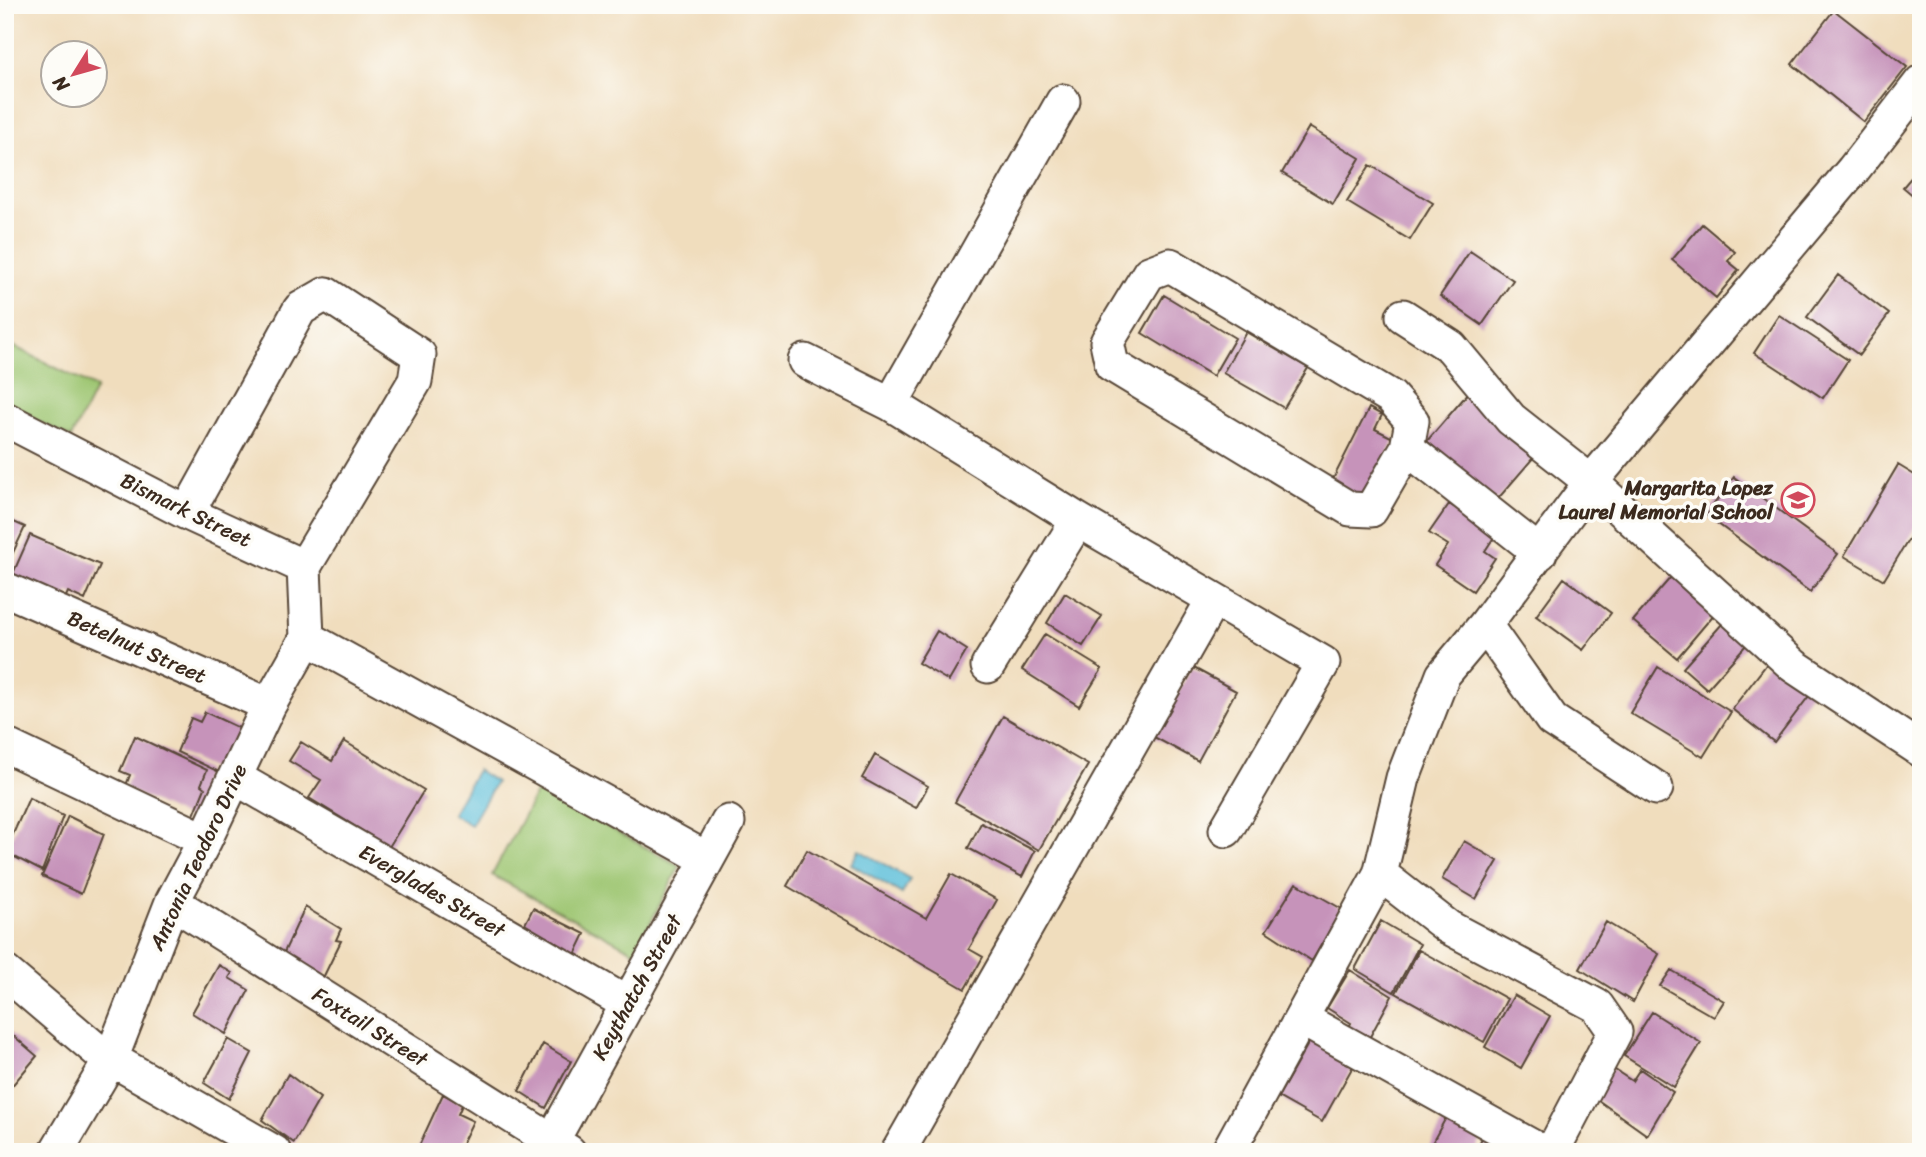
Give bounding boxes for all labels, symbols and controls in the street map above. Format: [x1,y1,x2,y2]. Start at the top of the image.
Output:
north arrow [38,38,108,108]
text: N [43,68,79,100]
street label: Bismark Street [114,462,258,558]
place label: Margarita Lopez Laurel Memorial School [1558,469,1774,531]
school or university icon: Margarita Lopez Laurel Memorial School [1779,481,1817,519]
street label: Betelnut Street [61,599,213,695]
street label: Antonia Teodoro Drive [138,757,258,958]
street label: Everglades Street [351,833,514,949]
street label: Keythatch Street [581,905,694,1067]
street label: Foxtail Street [304,976,437,1079]

